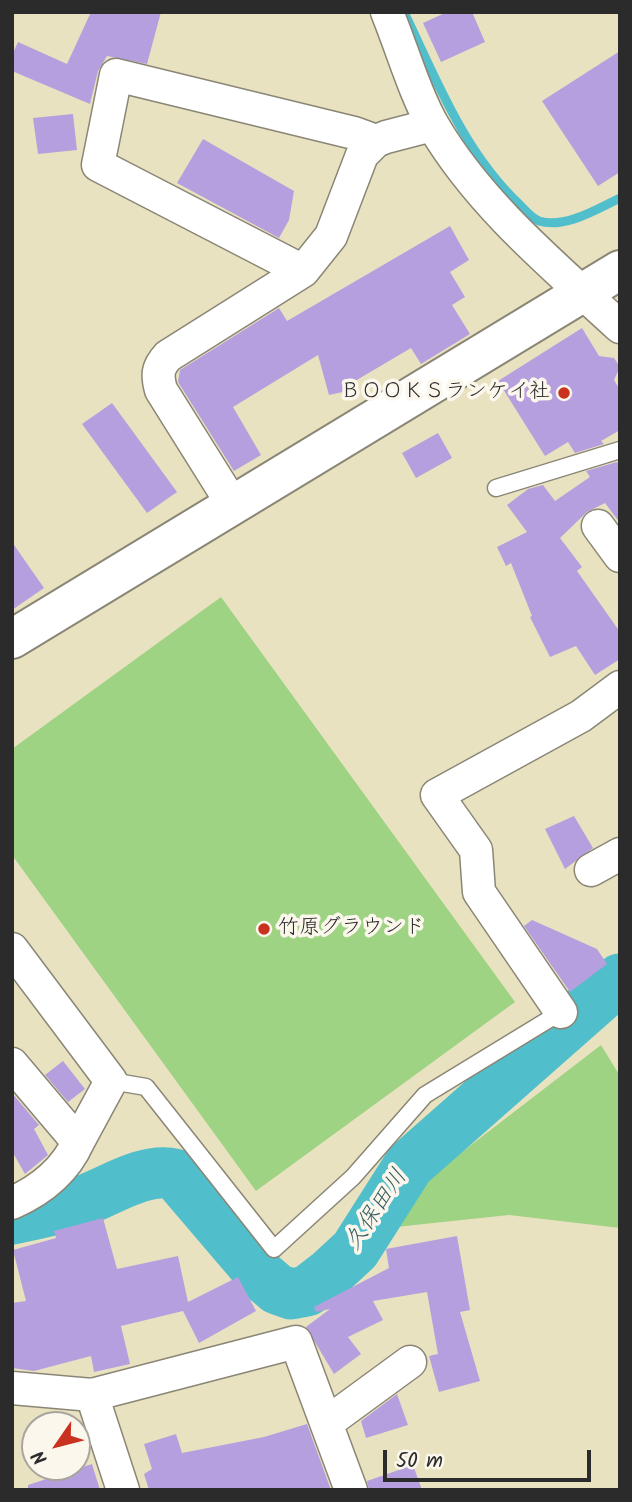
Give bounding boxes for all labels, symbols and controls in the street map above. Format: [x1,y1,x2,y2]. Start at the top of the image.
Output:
place label: ＢＯＯＫＳランケイ社 [340,380,550,406]
marker: ＢＯＯＫＳランケイ社 [556,385,572,401]
place label: 竹原グラウンド [278,916,425,942]
marker: 竹原グラウンド [256,921,272,937]
water label: 久保田川 [341,1165,415,1257]
north arrow [21,1411,91,1481]
scale bar [387,1436,595,1480]
text: N [25,1443,56,1470]
text: 50 m [396,1445,443,1478]

